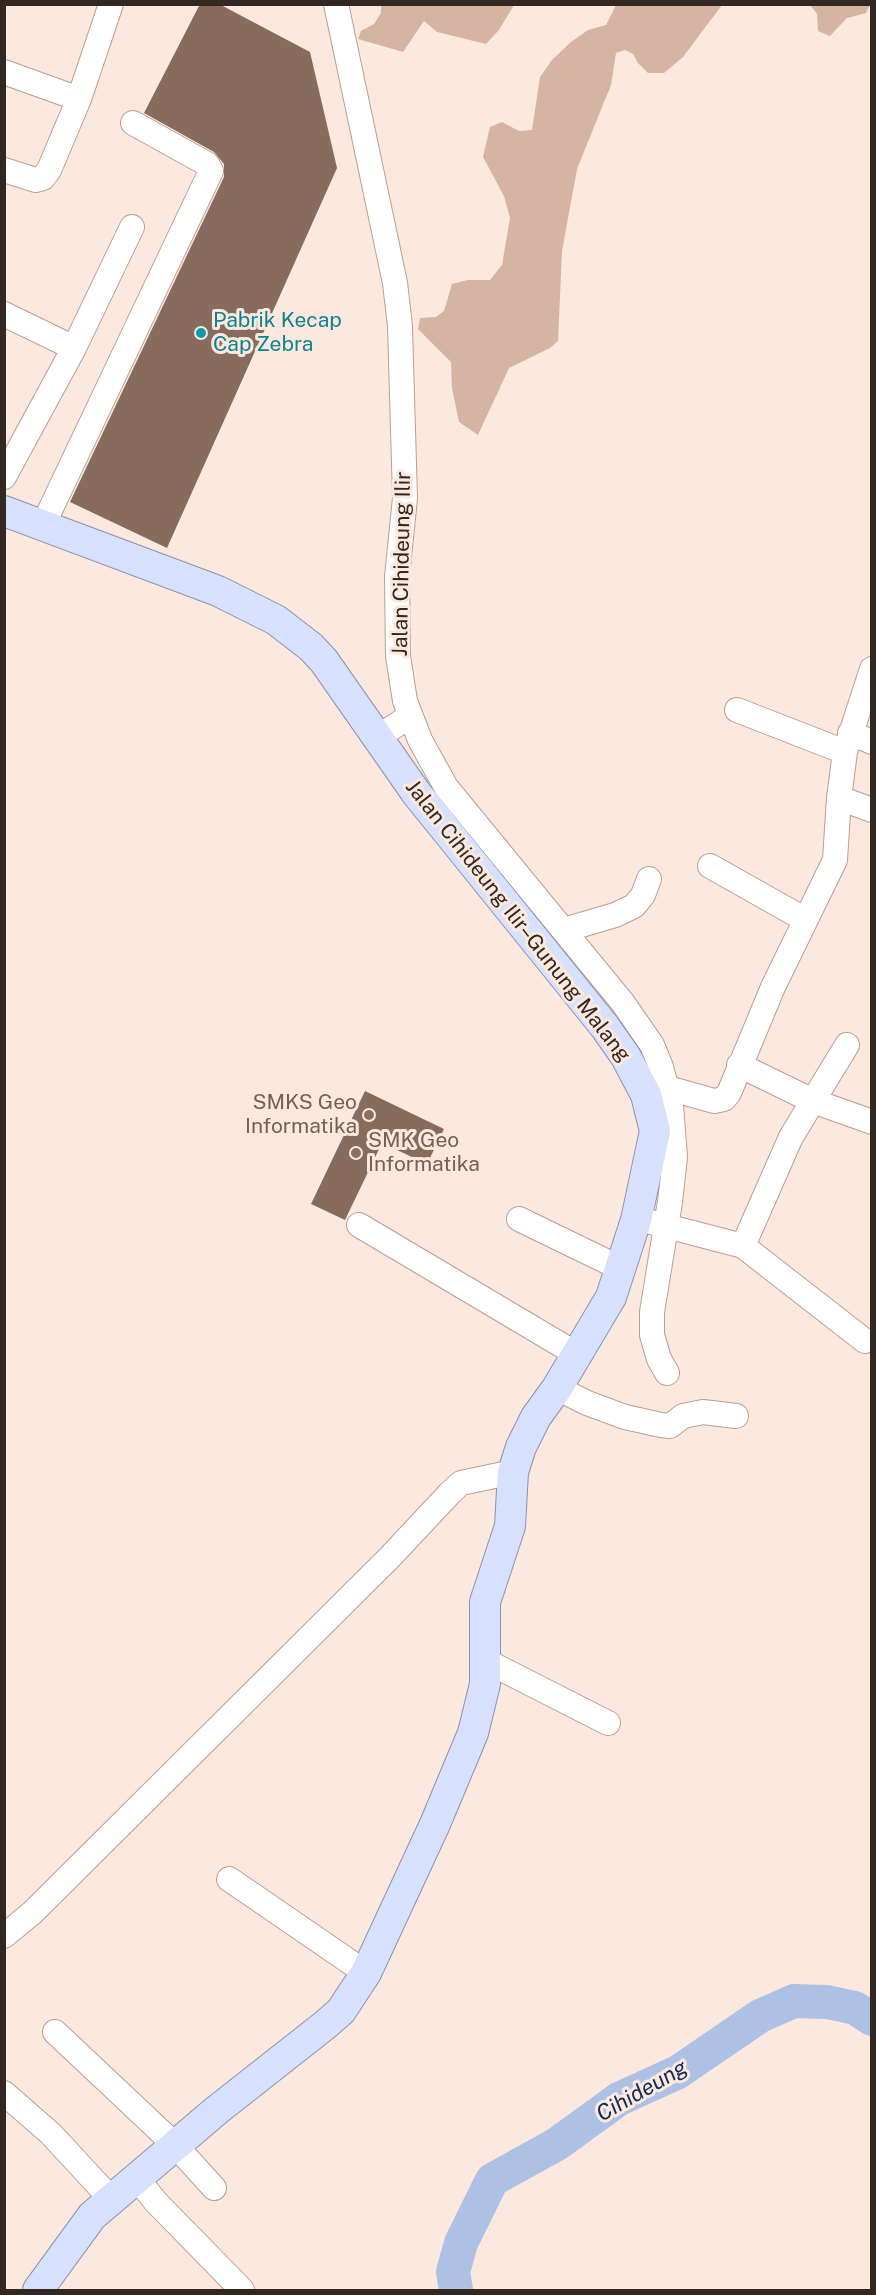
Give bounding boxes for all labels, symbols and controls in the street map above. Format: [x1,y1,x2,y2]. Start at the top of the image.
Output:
place label: Pabrik Kecap Cap Zebra [213,308,342,358]
marker: Pabrik Kecap Cap Zebra [194,326,208,340]
street label: Jalan Cihideung Ilir [388,471,416,657]
street label: Jalan Cihideung Ilir–Gunung Malang [400,775,636,1067]
place label: SMKS Geo Informatika [245,1090,357,1140]
marker: SMKS Geo Informatika [362,1108,376,1122]
place label: SMK Geo Informatika [368,1128,480,1178]
marker: SMK Geo Informatika [349,1146,363,1160]
water label: Cihideung [592,2054,692,2128]

